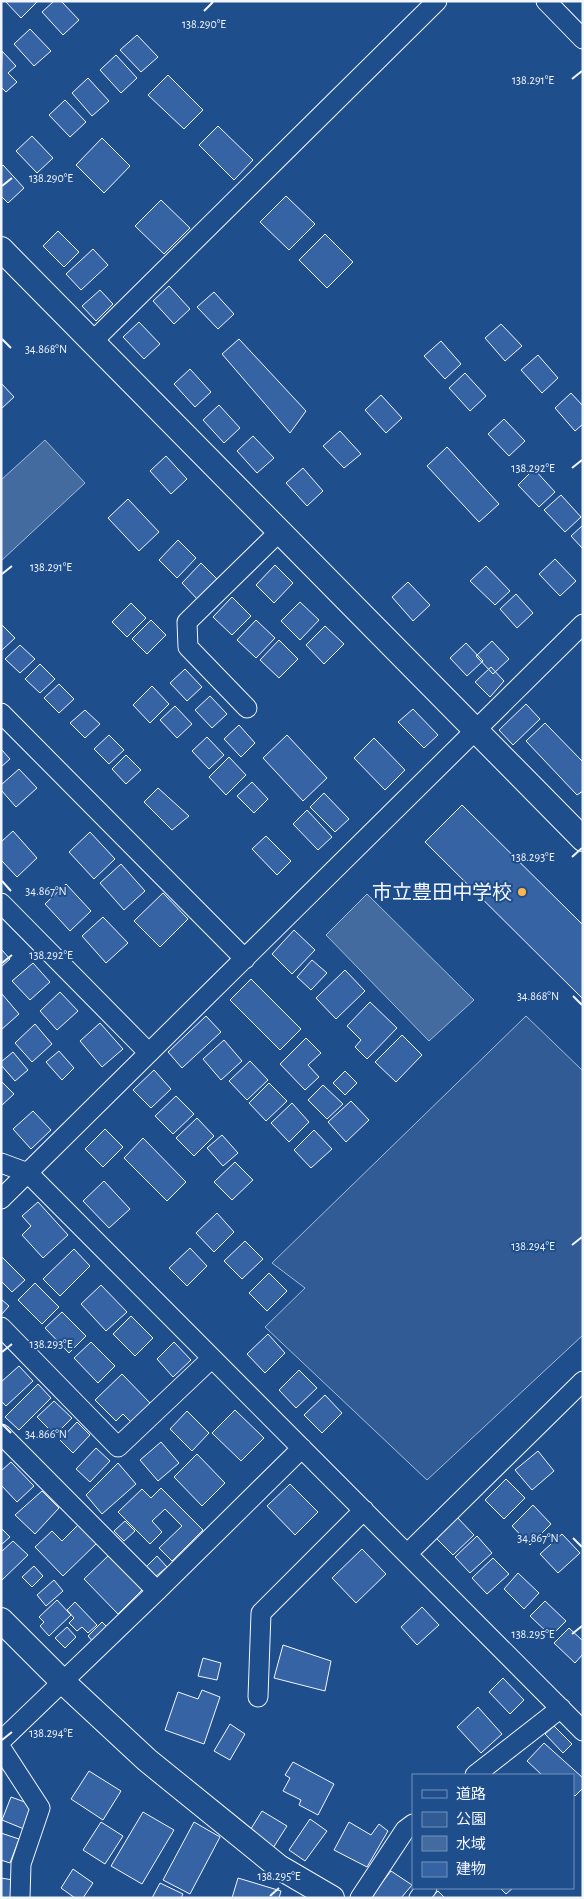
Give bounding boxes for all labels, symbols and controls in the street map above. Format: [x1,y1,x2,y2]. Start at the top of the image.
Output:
text: 138.290°E [182,18,226,30]
text: 138.291°E [512,74,554,86]
text: 138.290°E [29,172,73,184]
text: 34.868°N [25,343,67,355]
text: 138.292°E [511,462,555,474]
text: 138.291°E [30,561,72,573]
text: 138.293°E [512,851,555,863]
place label: 市立豊田中学校 [372,882,512,903]
text: 34.867°N [25,885,67,897]
marker: 市立豊田中学校 [516,886,528,898]
text: 138.292°E [29,949,73,961]
text: 34.868°N [517,990,559,1002]
text: 138.294°E [511,1240,555,1252]
text: 138.293°E [30,1338,73,1350]
text: 34.866°N [25,1428,67,1440]
text: 34.867°N [517,1532,559,1544]
text: 138.295°E [512,1628,555,1640]
text: 138.294°E [29,1727,73,1739]
legend [412,1774,574,1889]
text: 道路 [456,1786,486,1802]
text: 公園 [456,1811,486,1827]
text: 水域 [456,1836,486,1852]
text: 建物 [456,1861,486,1877]
text: 138.295°E [258,1870,301,1882]

